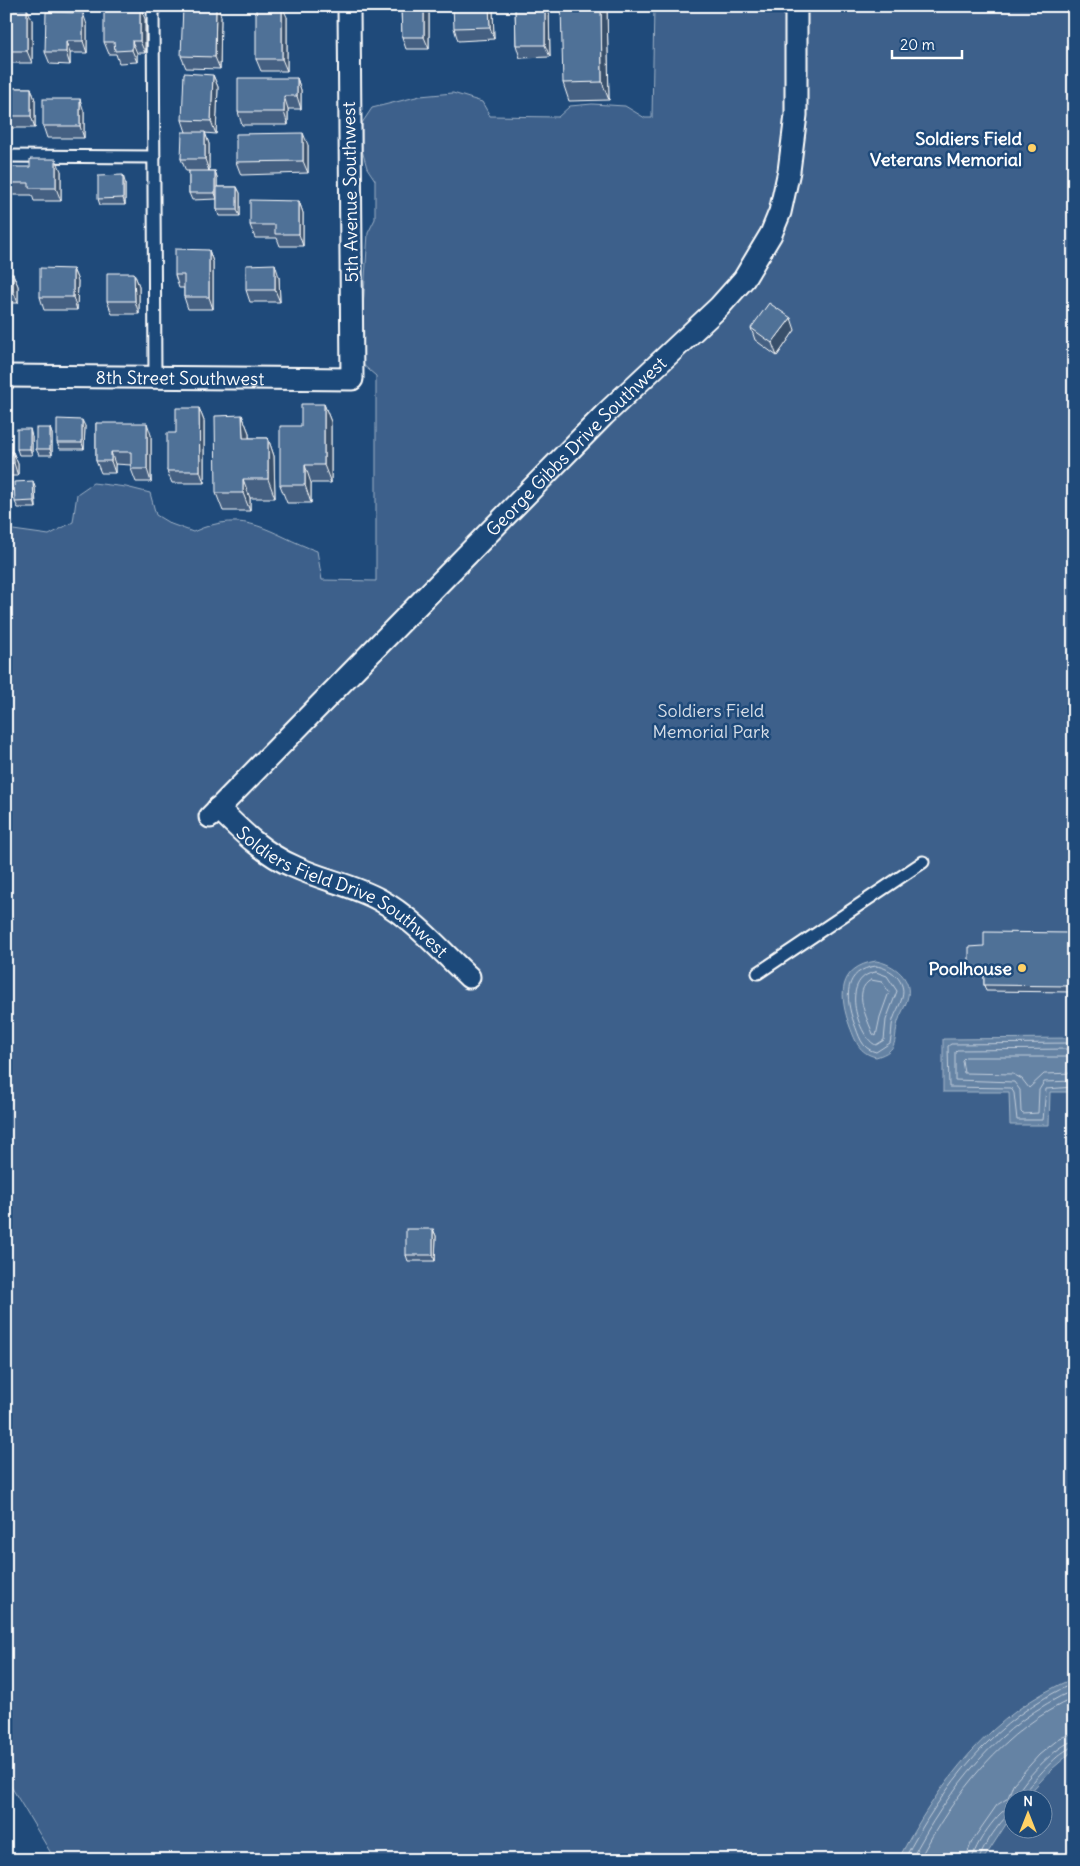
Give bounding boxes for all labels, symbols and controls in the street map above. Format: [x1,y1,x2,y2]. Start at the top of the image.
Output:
scale bar [892,28,962,60]
text: 20 m [900,35,935,54]
street label: 5th Avenue Southwest [337,101,363,283]
place label: Soldiers Field Veterans Memorial [870,127,1022,171]
marker: Soldiers Field Veterans Memorial [1026,142,1038,154]
street label: George Gibbs Drive Southwest [481,351,671,541]
street label: 8th Street Southwest [96,365,264,390]
park label: Soldiers Field Memorial Park [652,699,770,743]
street label: Soldiers Field Drive Southwest [232,821,453,962]
place label: Poolhouse [928,957,1012,980]
marker: Poolhouse [1016,962,1028,974]
north arrow [1002,1788,1052,1838]
text: N [1023,1792,1033,1810]

